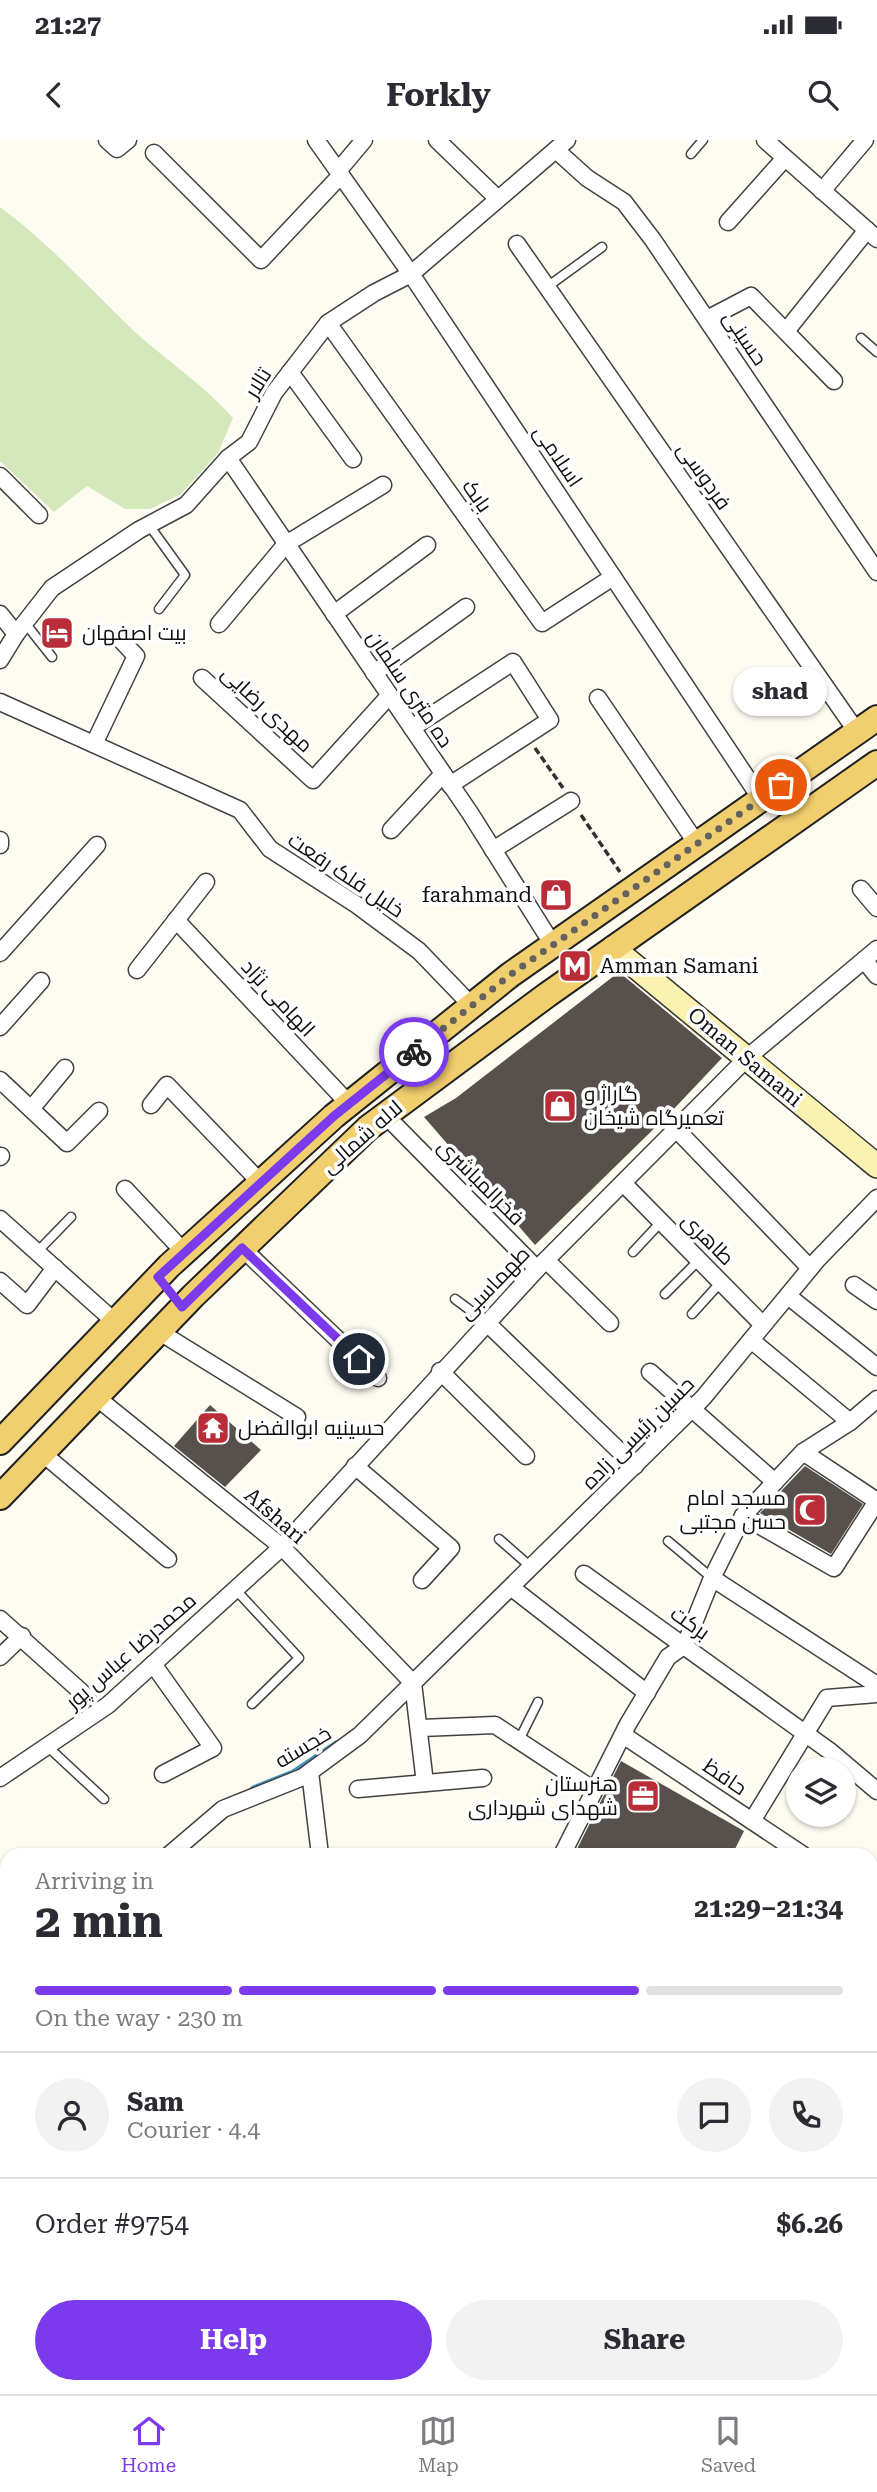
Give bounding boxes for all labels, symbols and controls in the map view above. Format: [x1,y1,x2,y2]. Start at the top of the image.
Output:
text: 21:27 [35,10,101,40]
icon: back [35,76,73,114]
text: Forkly [386,76,491,114]
icon: search [804,76,842,114]
street label: حسینی [717,306,772,370]
street label: تالار [239,363,277,403]
street label: اسلامی [528,421,587,492]
street label: فردوسی [671,438,736,515]
street label: بابک [457,475,497,517]
hotel icon: بيت اصفهان [38,614,76,652]
place label: بيت اصفهان [82,621,187,646]
street label: ده متری سلمان [361,626,458,753]
street label: مهدی رضایی [216,661,318,758]
callout: shad [734,666,828,715]
text: shad [752,678,808,705]
pin [751,755,811,815]
icon: bag [762,766,800,804]
street label: خلیل فلک رفعت [283,827,409,923]
shop icon: farahmand [537,876,575,914]
place label: farahmand [422,883,533,907]
metro station icon: Amman Samani [556,947,594,985]
place label: Amman Samani [600,954,759,978]
street label: الهامی نژاد [236,955,320,1042]
street label: Oman Samani [683,1002,807,1112]
courier [379,1017,449,1087]
icon: bike [395,1033,433,1071]
place label: گاراژ و تعمیرگاه شیخان [584,1082,724,1131]
shop icon: گاراژ و تعمیرگاه شیخان [541,1087,579,1125]
street label: لاله شمالی [317,1096,408,1179]
street label: فخرالمباشری [432,1134,529,1231]
street label: طاهری [676,1208,739,1271]
street label: طهماسبی [453,1242,535,1325]
pin [329,1329,389,1389]
icon: home [340,1340,378,1378]
street label: حسین رئیسی زاده [577,1372,700,1495]
temple icon: حسینیه ابوالفضل [194,1409,232,1447]
place label: حسینیه ابوالفضل [238,1416,385,1441]
street label: Afshari [240,1483,311,1549]
place label: مسجد امام حسن مجتبی [680,1486,786,1535]
mosque icon: مسجد امام حسن مجتبی [791,1491,829,1529]
street label: محمدرضا عباس پور [60,1588,202,1716]
street label: برکت [666,1601,714,1645]
street label: خجسته [271,1721,335,1773]
street label: حافظ [699,1754,751,1800]
map controls [786,1757,856,1827]
button: layers [786,1757,856,1827]
place label: هنرستان شهدای شهرداری [468,1772,618,1821]
office icon: هنرستان شهدای شهرداری [624,1777,662,1815]
text: Arriving in [35,1868,154,1895]
text: 21:29–21:34 [694,1893,843,1923]
text: 2 min [35,1894,163,1948]
text: On the way · 230 m [35,2005,243,2032]
button: person [35,2078,109,2152]
button: chat [677,2078,751,2152]
button: phone [769,2078,843,2152]
text: Sam [127,2087,184,2117]
text: Courier · 4.4 [127,2117,260,2144]
text: Order #9754 [35,2209,189,2239]
text: $6.26 [777,2209,843,2239]
button: Help [35,2300,432,2380]
button: Share [446,2300,843,2380]
tab: Home [121,2412,176,2477]
tab: Map [418,2412,459,2477]
tab: Saved [701,2412,756,2477]

